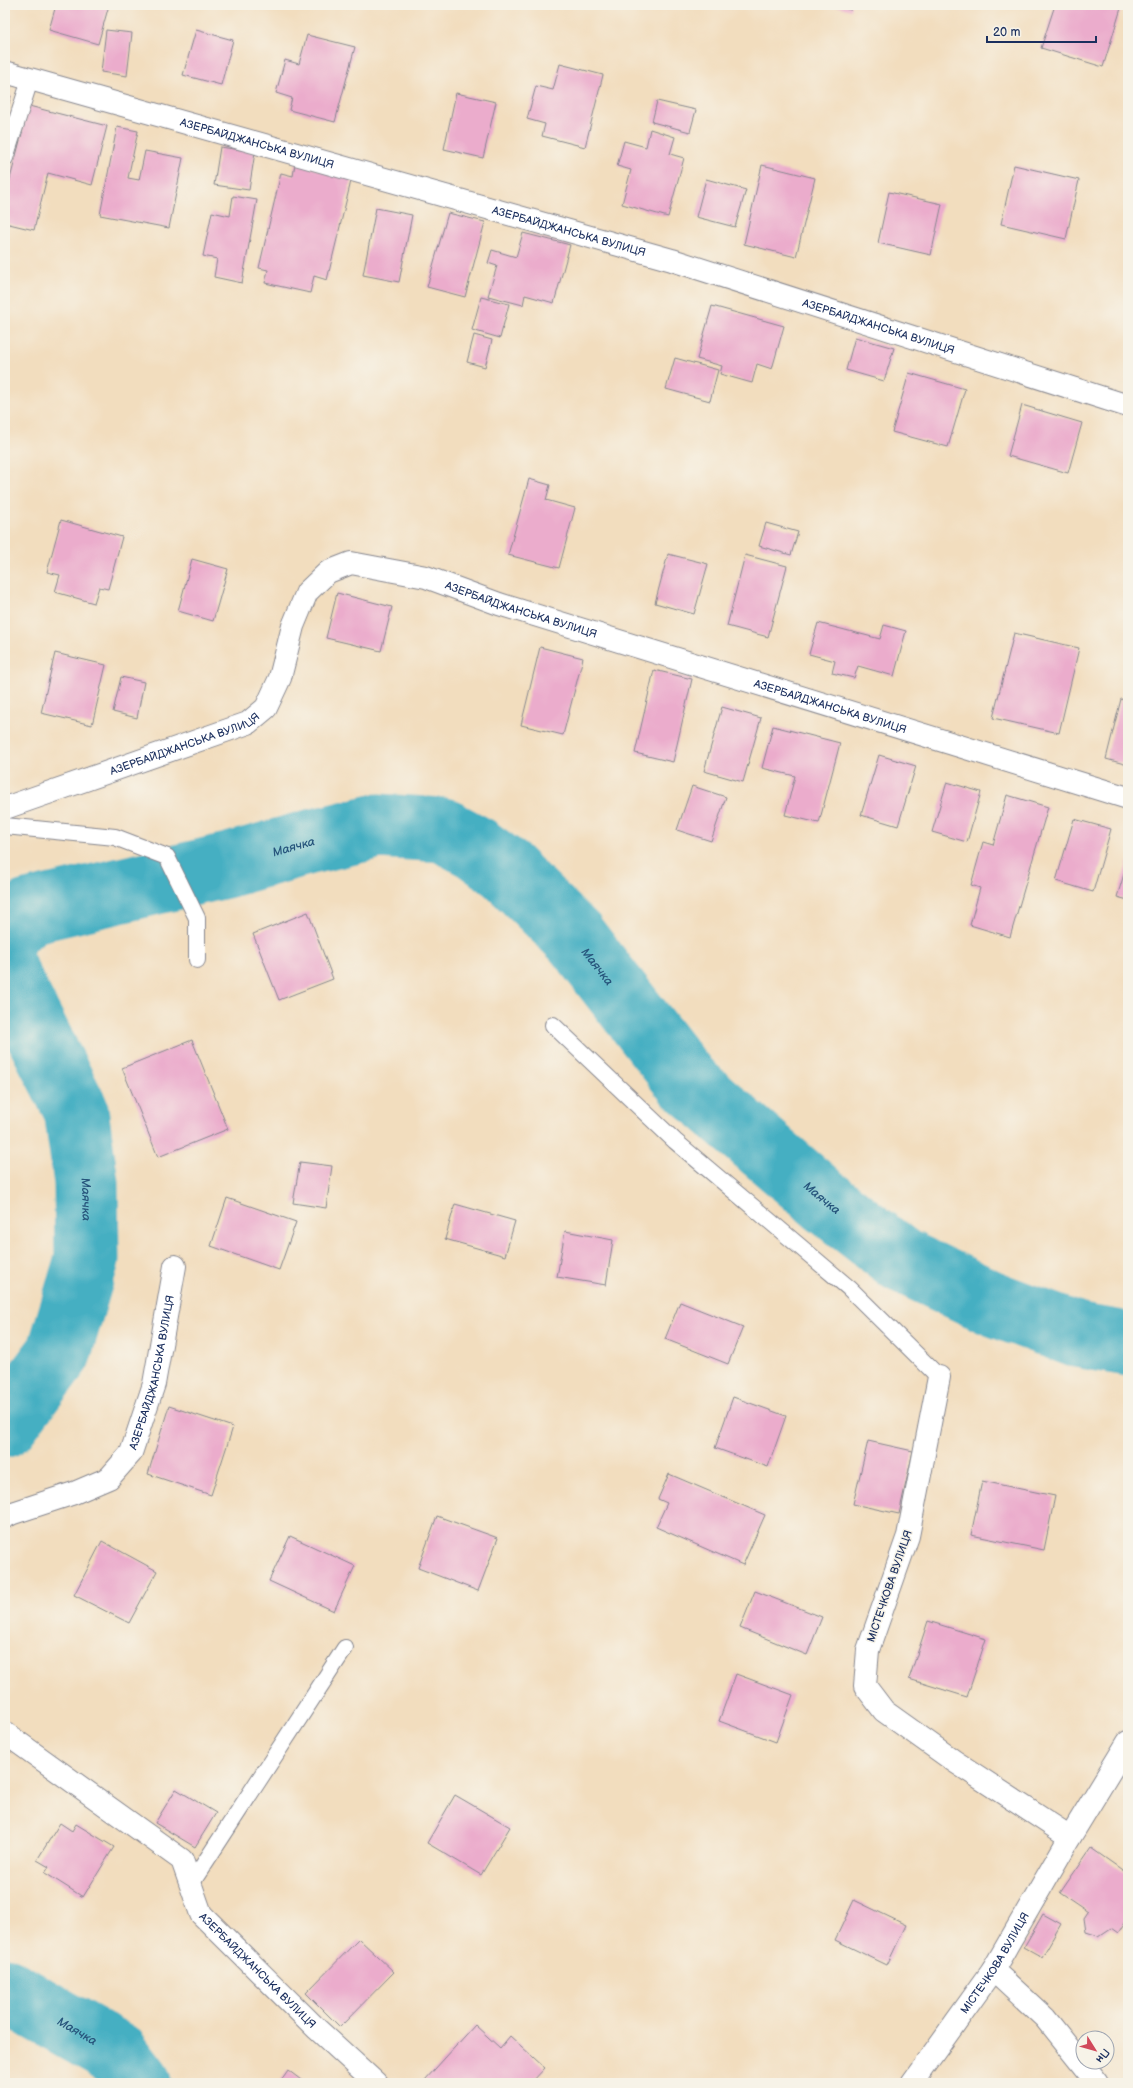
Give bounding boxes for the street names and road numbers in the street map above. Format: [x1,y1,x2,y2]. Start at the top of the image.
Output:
street label: АЗЕРБАЙДЖАНСЬКА ВУЛИЦЯ [178,115,335,171]
street label: АЗЕРБАЙДЖАНСЬКА ВУЛИЦЯ [490,203,647,259]
street label: АЗЕРБАЙДЖАНСЬКА ВУЛИЦЯ [800,296,956,357]
street label: АЗЕРБАЙДЖАНСЬКА ВУЛИЦЯ [443,578,599,641]
street label: АЗЕРБАЙДЖАНСЬКА ВУЛИЦЯ [751,677,908,736]
street label: АЗЕРБАЙДЖАНСЬКА ВУЛИЦЯ [107,710,262,778]
street label: АЗЕРБАЙДЖАНСЬКА ВУЛИЦЯ [126,1294,177,1452]
street label: МІСТЕЧКОВА ВУЛИЦЯ [864,1529,915,1644]
street label: АЗЕРБАЙДЖАНСЬКА ВУЛИЦЯ [196,1909,318,2031]
street label: МІСТЕЧКОВА ВУЛИЦЯ [958,1910,1032,2016]

